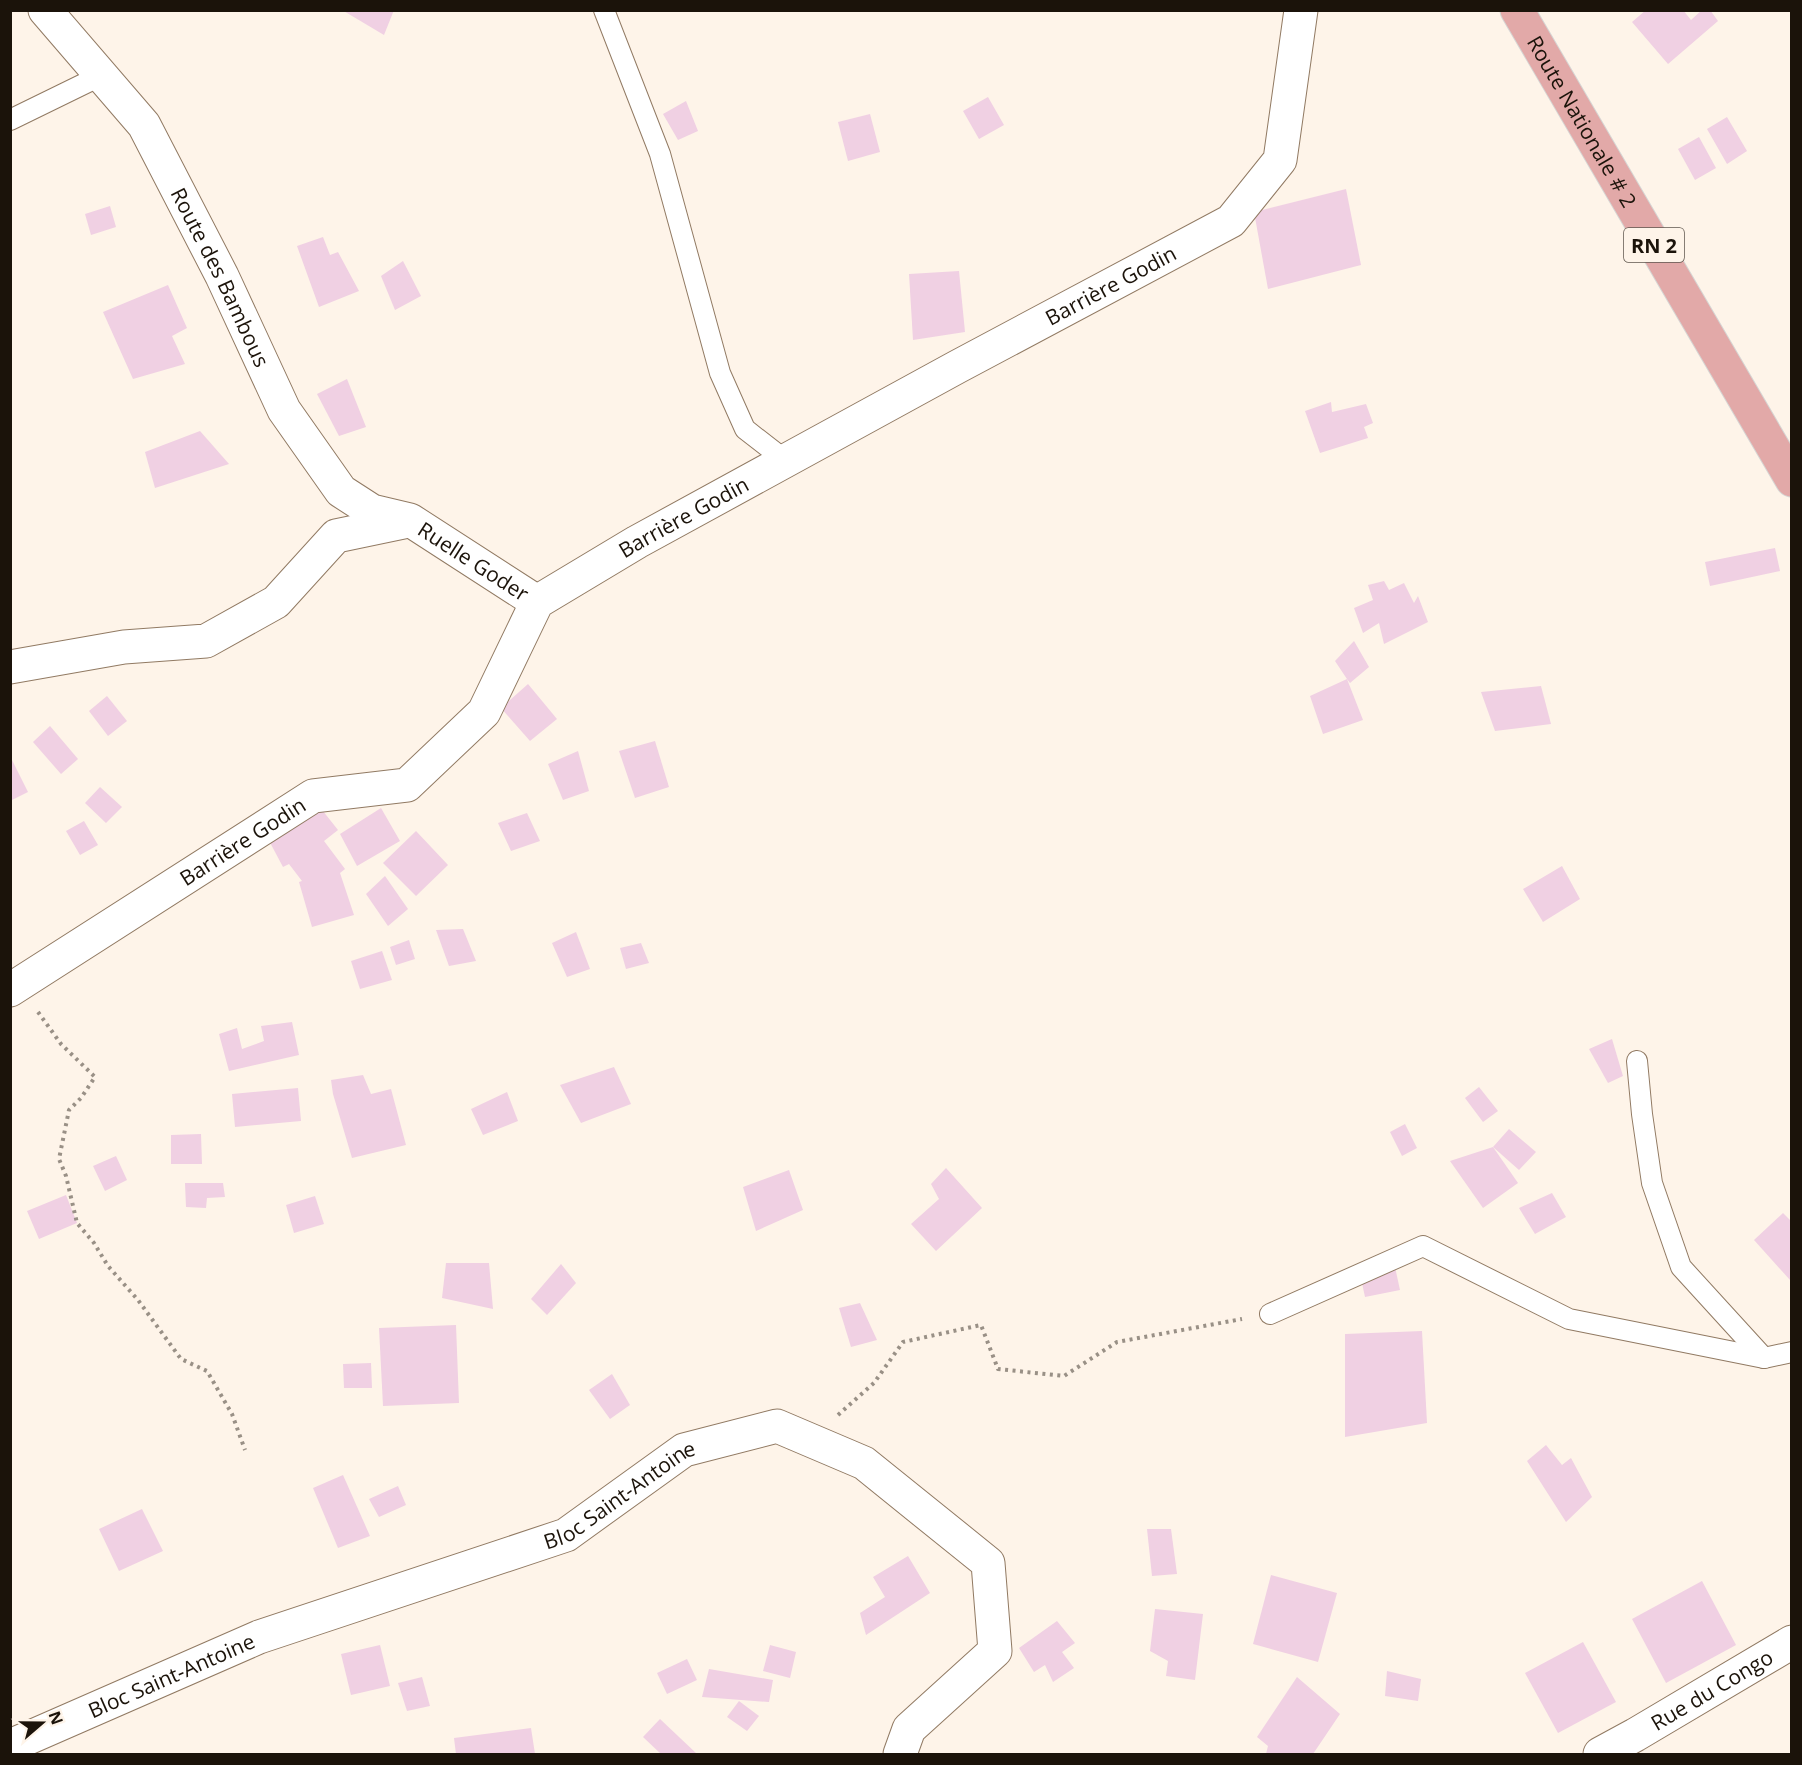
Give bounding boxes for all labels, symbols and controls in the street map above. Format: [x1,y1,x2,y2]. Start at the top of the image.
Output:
street label: Route Nationale # 2 [1521,30,1643,212]
street label: Route des Bambous [165,183,276,371]
road number: RN 2 [1624,228,1684,262]
street label: Barrière Godin [1040,239,1181,331]
street label: Barrière Godin [613,470,753,564]
street label: Ruelle Goder [413,515,535,607]
street label: Barrière Godin [174,790,311,892]
street label: Bloc Saint-Antoine [540,1434,698,1555]
street label: Bloc Saint-Antoine [84,1627,259,1724]
street label: Rue du Congo [1646,1643,1778,1737]
north arrow [12,1693,72,1753]
text: N [44,1708,69,1728]

